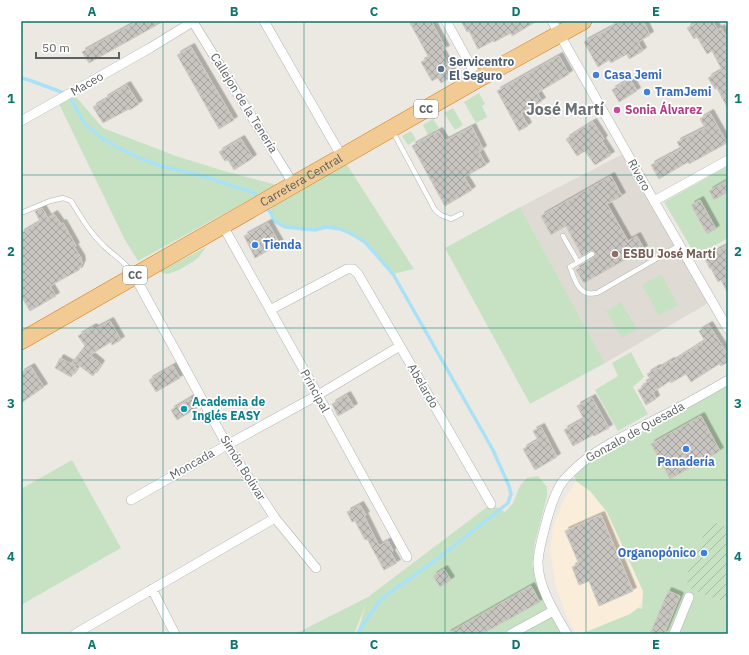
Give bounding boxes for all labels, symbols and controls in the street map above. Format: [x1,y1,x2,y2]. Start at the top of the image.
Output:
text: A [88,3,97,20]
text: B [230,3,239,20]
text: C [370,3,379,20]
text: D [511,3,521,20]
text: E [652,3,660,20]
scale bar [36,34,119,60]
text: 50 m [42,40,70,55]
street label: Callejon de la Tenería [208,50,282,156]
place label: Servicentro El Seguro [449,54,514,83]
marker: Servicentro El Seguro [436,64,446,74]
place label: Casa Jemi [604,67,662,82]
street label: Maceo [68,68,106,99]
marker: Casa Jemi [591,70,601,80]
place label: TramJemi [655,84,711,99]
marker: TramJemi [642,87,652,97]
text: 1 [7,90,15,107]
text: 1 [734,90,742,107]
district label: José Martí [526,99,605,119]
road number: CC [414,100,438,118]
place label: Sonia Álvarez [625,101,702,117]
marker: Sonia Álvarez [612,105,622,115]
street label: Carretera Central [257,150,345,209]
street label: Rivero [625,156,654,194]
place label: Tienda [263,237,302,252]
marker: Tienda [250,240,260,250]
text: 2 [7,243,15,260]
text: 2 [734,243,742,260]
place label: ESBU José Martí [623,246,716,261]
marker: ESBU José Martí [610,249,620,259]
road number: CC [123,266,147,284]
street label: Abelardo [405,361,442,411]
street label: Principal [297,367,333,415]
place label: Academia de Inglés EASY [192,394,265,423]
text: 3 [7,395,15,412]
text: 3 [734,395,742,412]
street label: Gonzalo de Quesada [583,398,687,465]
marker: Academia de Inglés EASY [179,404,189,414]
street label: Simón Bolivar [217,432,270,504]
marker: Panadería [681,444,691,454]
street label: Moncada [167,445,217,482]
place label: Panadería [657,454,715,469]
place label: Organopónico [618,545,696,560]
text: 4 [7,548,15,565]
marker: Organopónico [699,548,709,558]
text: 4 [734,548,742,565]
text: A [88,636,97,653]
text: B [230,636,239,653]
text: C [370,636,379,653]
text: D [511,636,521,653]
text: E [652,636,660,653]

